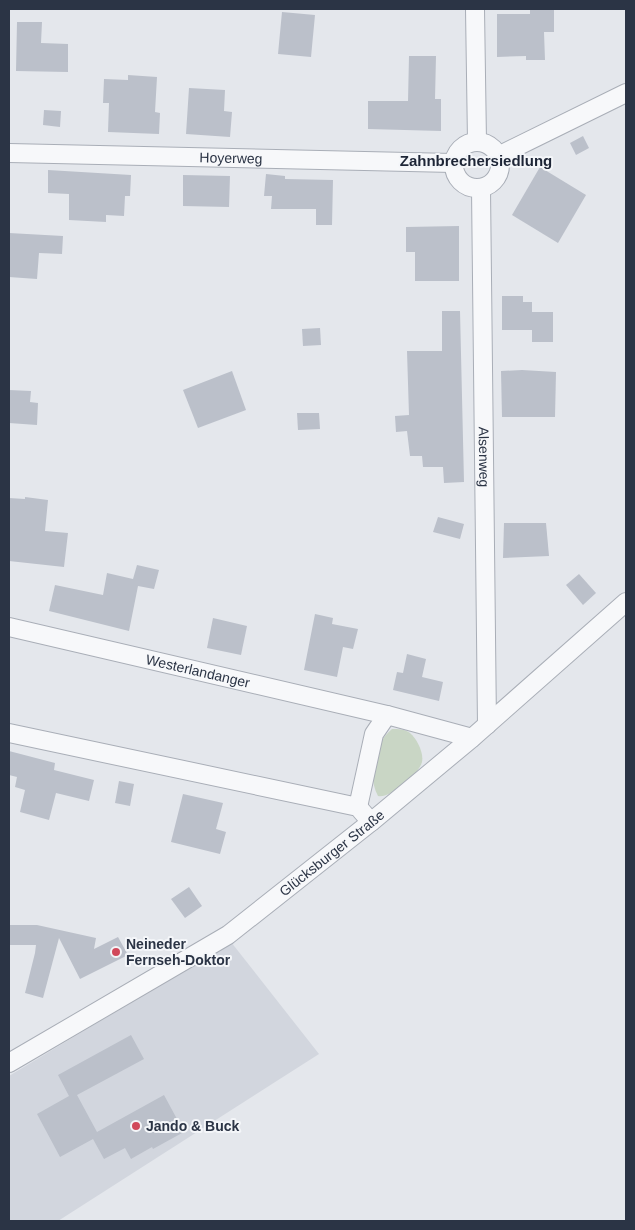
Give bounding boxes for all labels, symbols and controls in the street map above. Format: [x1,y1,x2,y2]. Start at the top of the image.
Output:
street label: Hoyerweg [199,149,263,167]
district label: Zahnbrechersiedlung [400,152,552,169]
street label: Alsenweg [476,427,492,487]
street label: Westerlandanger [144,651,252,691]
street label: Glücksburger Straße [276,806,388,899]
place label: Neineder Fernseh-Doktor [126,936,231,968]
marker: Neineder Fernseh-Doktor [110,946,122,958]
place label: Jando & Buck [146,1118,240,1134]
marker: Jando & Buck [130,1120,142,1132]

